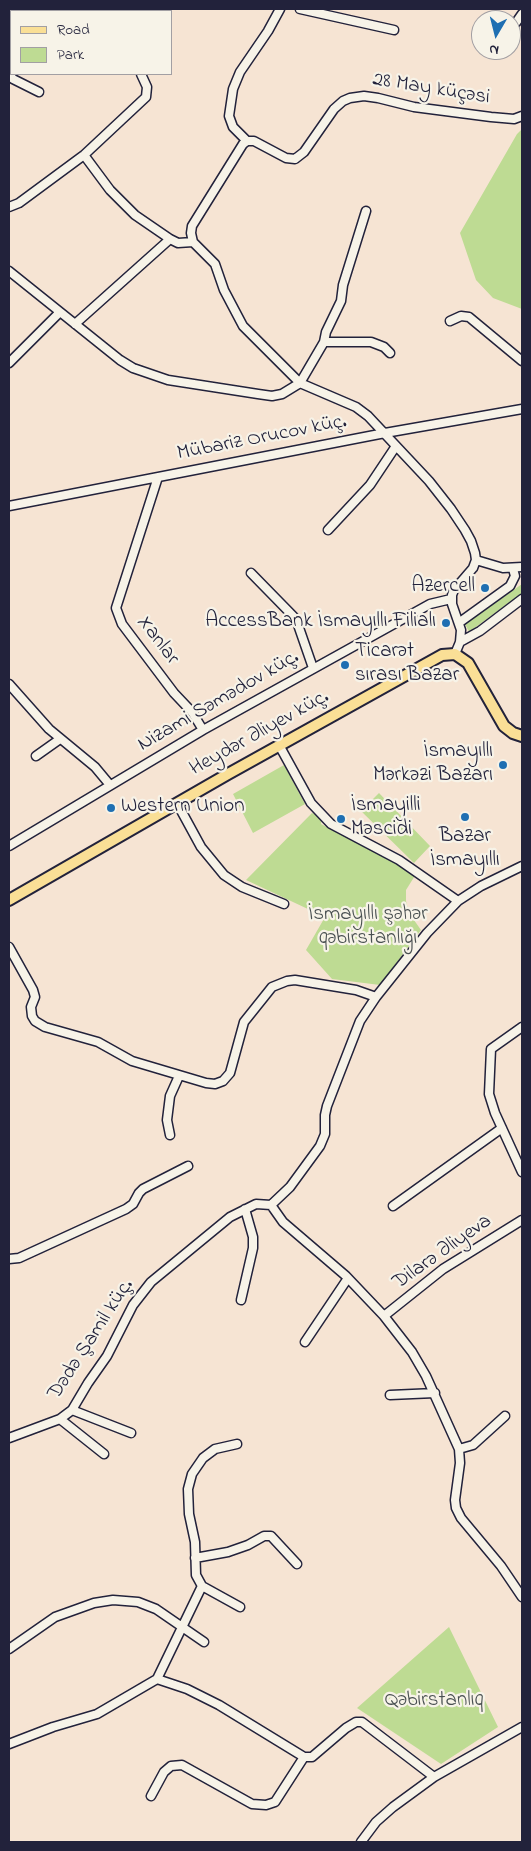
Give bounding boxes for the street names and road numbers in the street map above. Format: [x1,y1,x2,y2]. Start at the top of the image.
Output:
street label: 28 May küçəsi [371,68,491,112]
street label: Mübariz Orucov küç. [175,410,349,468]
street label: Xanlar [130,611,184,671]
street label: Nizami Səmədov küç. [134,646,304,758]
street label: Heydər Əliyev küç. [186,685,334,783]
street label: Dilarə Əliyeva [389,1210,497,1296]
street label: Dədə Şamil küç. [44,1275,140,1405]

